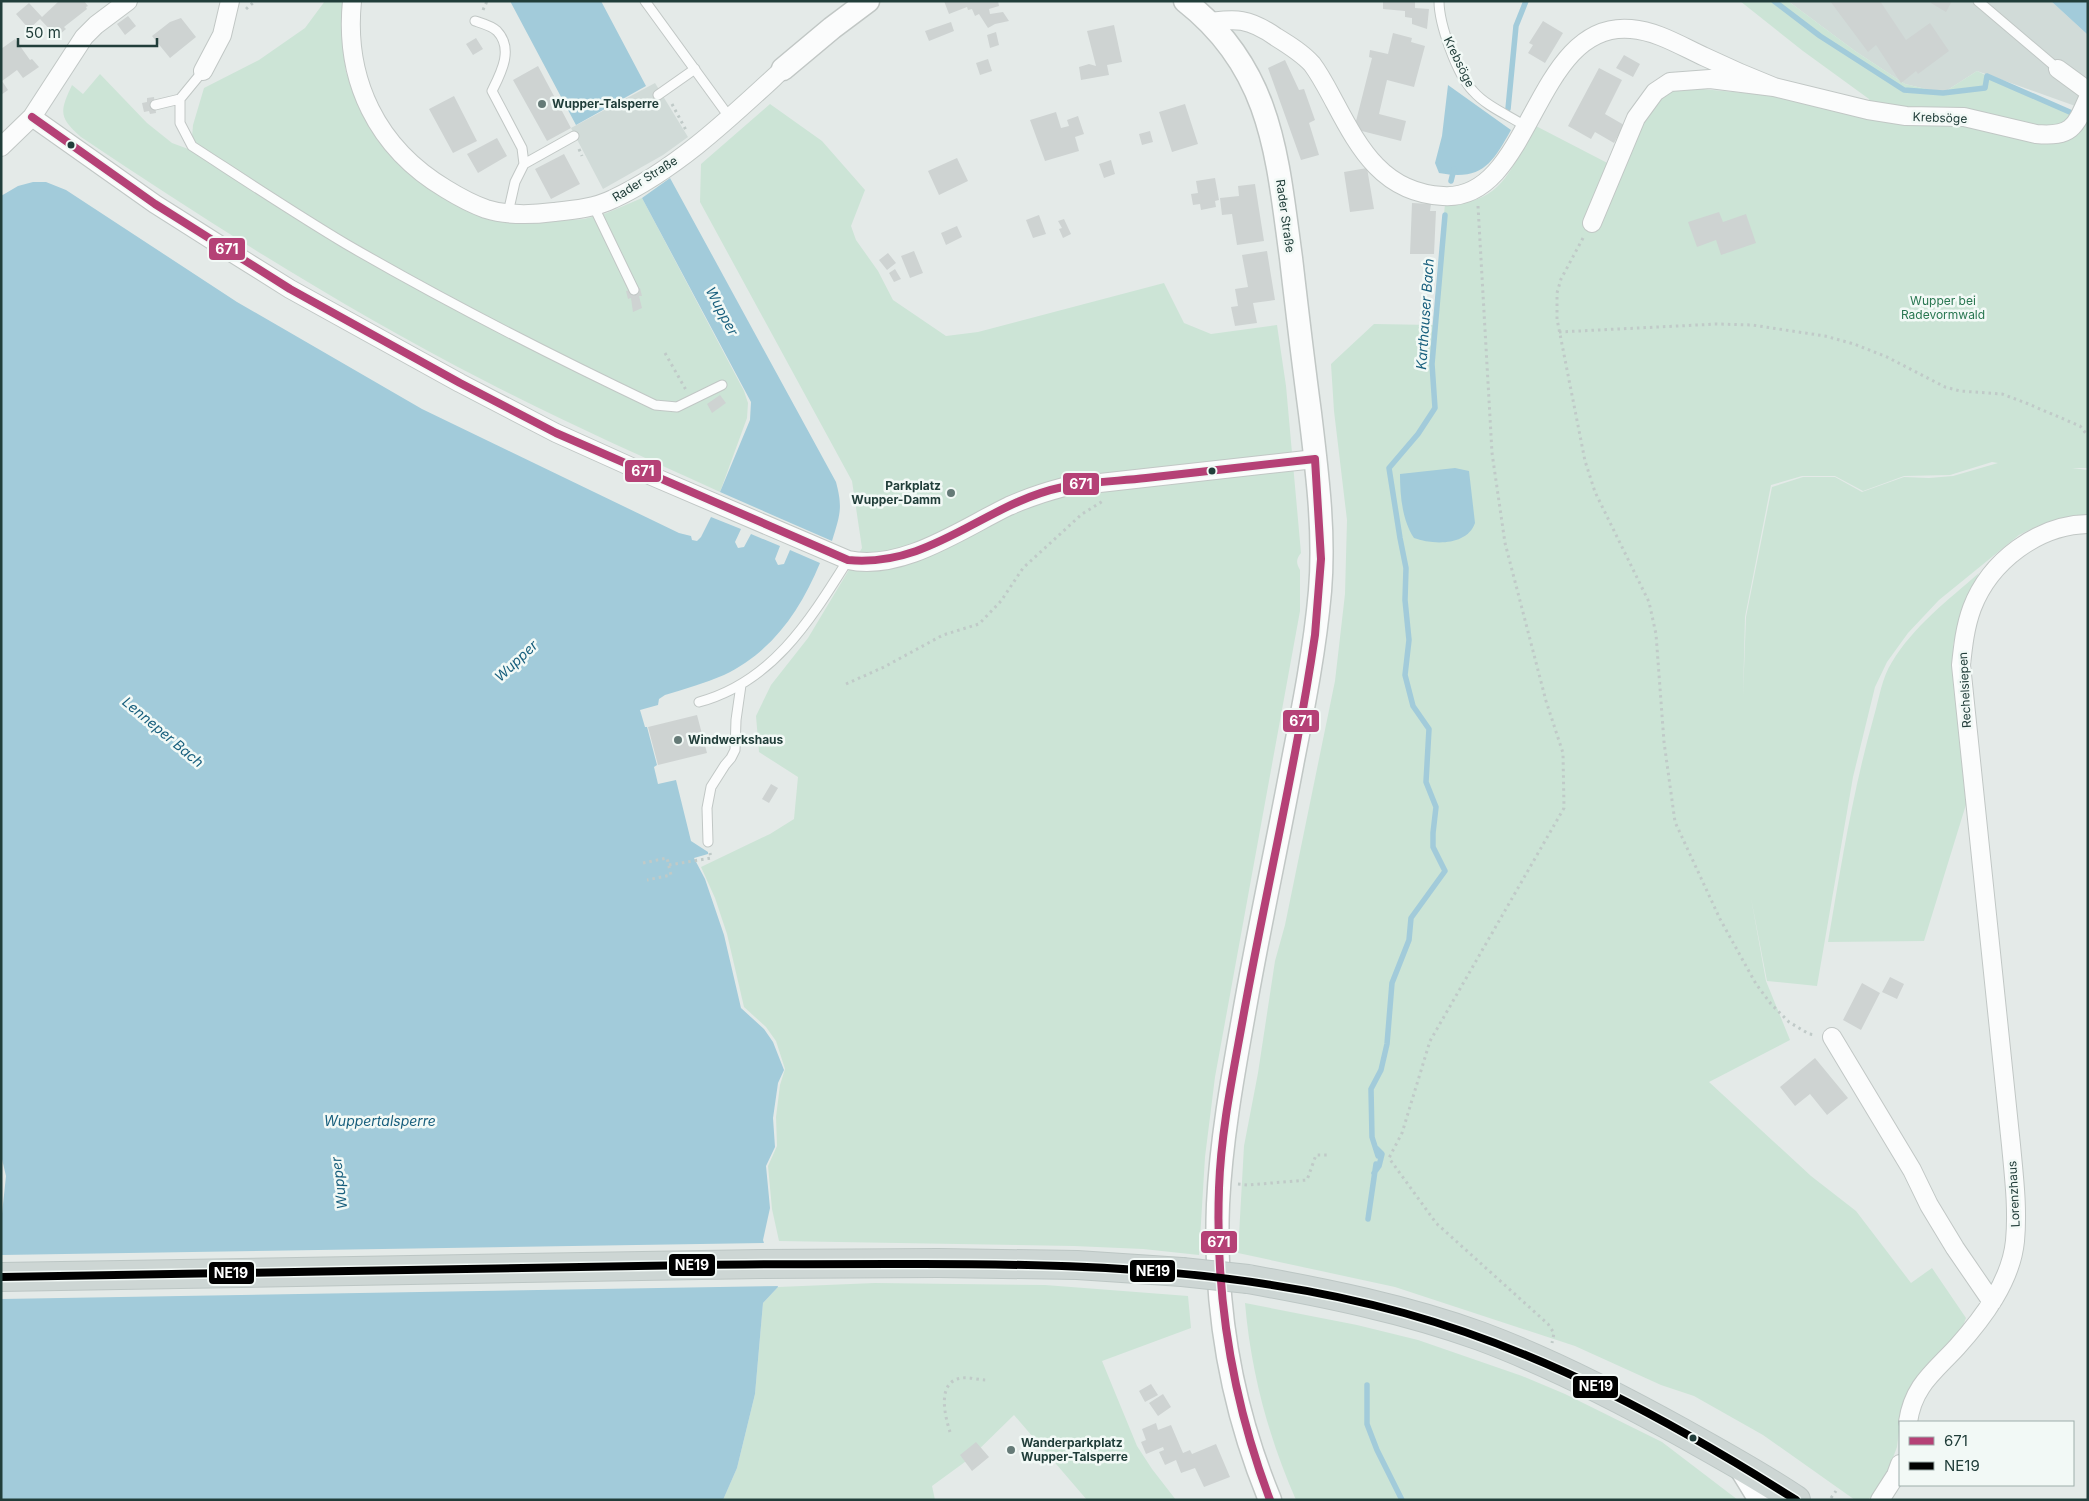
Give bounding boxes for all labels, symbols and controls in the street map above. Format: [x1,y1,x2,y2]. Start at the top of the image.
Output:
scale bar [18,15,156,47]
text: 50 m [25,23,61,42]
street label: Krebsöge [1441,34,1478,90]
place label: Wupper-Talsperre [552,96,659,111]
marker: Wupper-Talsperre [536,98,548,110]
street label: Krebsöge [1912,109,1968,126]
unlabelled marker [66,140,76,150]
street label: Rader Straße [609,153,680,205]
street label: Rader Straße [1273,178,1298,254]
line badge: 671 [208,237,246,261]
text: 671 [215,240,239,257]
water label: Karthauser Bach [1412,258,1437,370]
water label: Wupper [703,284,743,339]
park label: Wupper bei Radevormwald [1901,293,1985,322]
line badge: 671 [624,459,662,483]
text: 671 [631,462,655,479]
unlabelled marker [1207,466,1217,476]
line badge: 671 [1062,472,1100,496]
text: 671 [1069,475,1093,492]
place label: Parkplatz Wupper-Damm [851,478,941,507]
marker: Parkplatz Wupper-Damm [945,487,957,499]
water label: Wupper [491,636,541,685]
street label: Rechelsiepen [1955,652,1974,728]
water label: Lenneper Bach [119,693,207,770]
line badge: 671 [1282,709,1320,733]
text: 671 [1289,712,1313,729]
place label: Windwerkshaus [688,732,784,747]
marker: Windwerkshaus [672,734,684,746]
water label: Wuppertalsperre [324,1112,436,1129]
water label: Wupper [327,1155,350,1210]
street label: Lorenzhaus [2004,1161,2023,1228]
line badge: 671 [1200,1230,1238,1254]
text: 671 [1207,1233,1231,1250]
line badge: NE19 [668,1253,716,1277]
text: NE19 [675,1256,709,1273]
line badge: NE19 [1129,1259,1176,1283]
line badge: NE19 [208,1261,255,1285]
text: NE19 [1136,1262,1170,1279]
text: NE19 [214,1264,248,1281]
line badge: NE19 [1572,1375,1619,1399]
text: NE19 [1579,1377,1613,1394]
legend [1899,1421,2074,1486]
text: 671 [1944,1431,1968,1450]
unlabelled marker [1688,1433,1698,1443]
place label: Wanderparkplatz Wupper-Talsperre [1021,1435,1128,1464]
marker: Wanderparkplatz Wupper-Talsperre [1005,1444,1017,1456]
text: NE19 [1944,1456,1980,1475]

